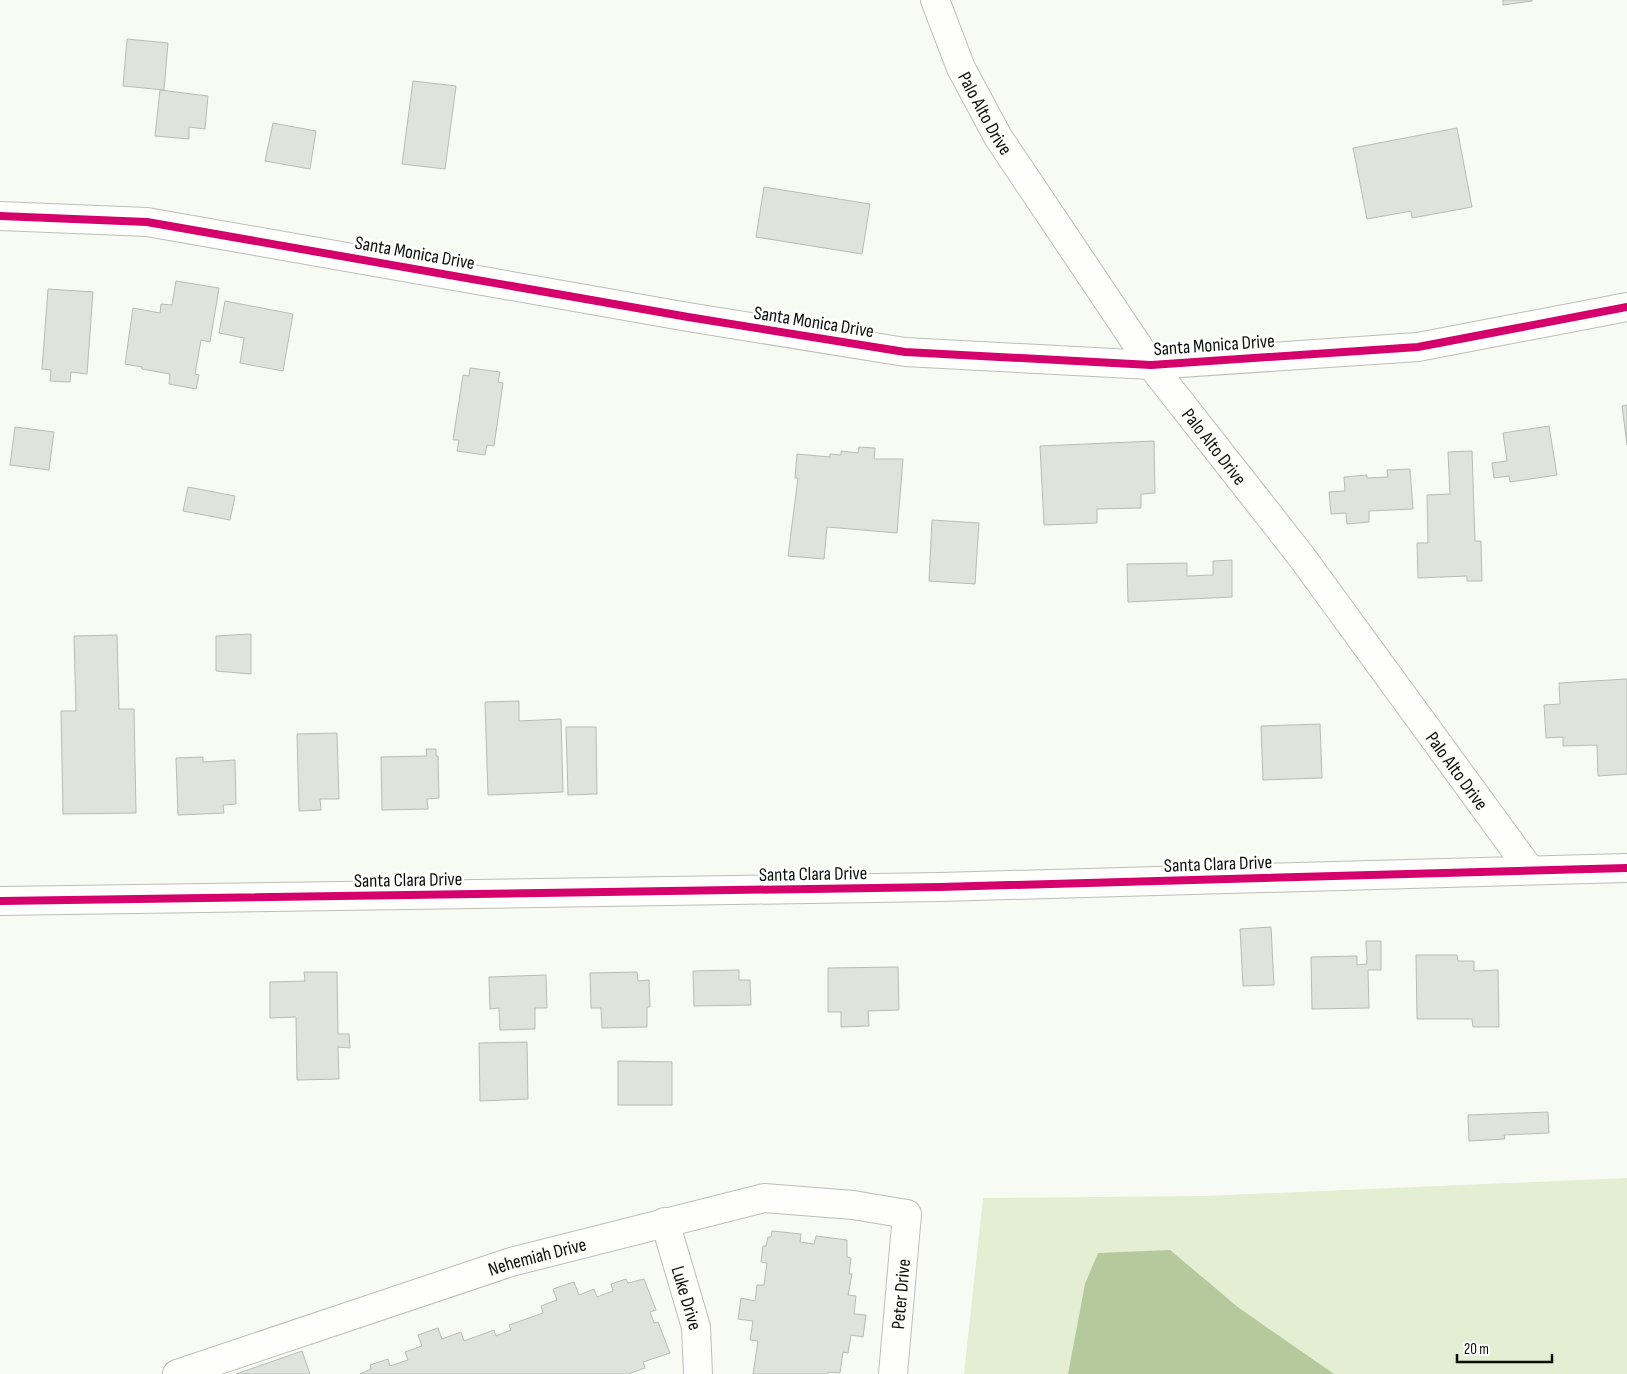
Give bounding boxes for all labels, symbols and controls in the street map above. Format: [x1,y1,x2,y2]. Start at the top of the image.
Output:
street label: Palo Alto Drive [952,68,1017,160]
street label: Santa Monica Drive [353,232,477,275]
street label: Santa Monica Drive [752,302,876,343]
street label: Santa Monica Drive [1153,330,1275,361]
street label: Palo Alto Drive [1176,404,1251,490]
street label: Palo Alto Drive [1420,728,1492,815]
street label: Santa Clara Drive [1163,851,1273,878]
street label: Santa Clara Drive [759,862,867,887]
street label: Santa Clara Drive [354,868,462,893]
street label: Nehemiah Drive [485,1233,589,1282]
street label: Peter Drive [887,1258,916,1330]
street label: Luke Drive [666,1263,706,1333]
scale bar [1457,1332,1552,1364]
text: 20 m [1464,1340,1489,1359]

